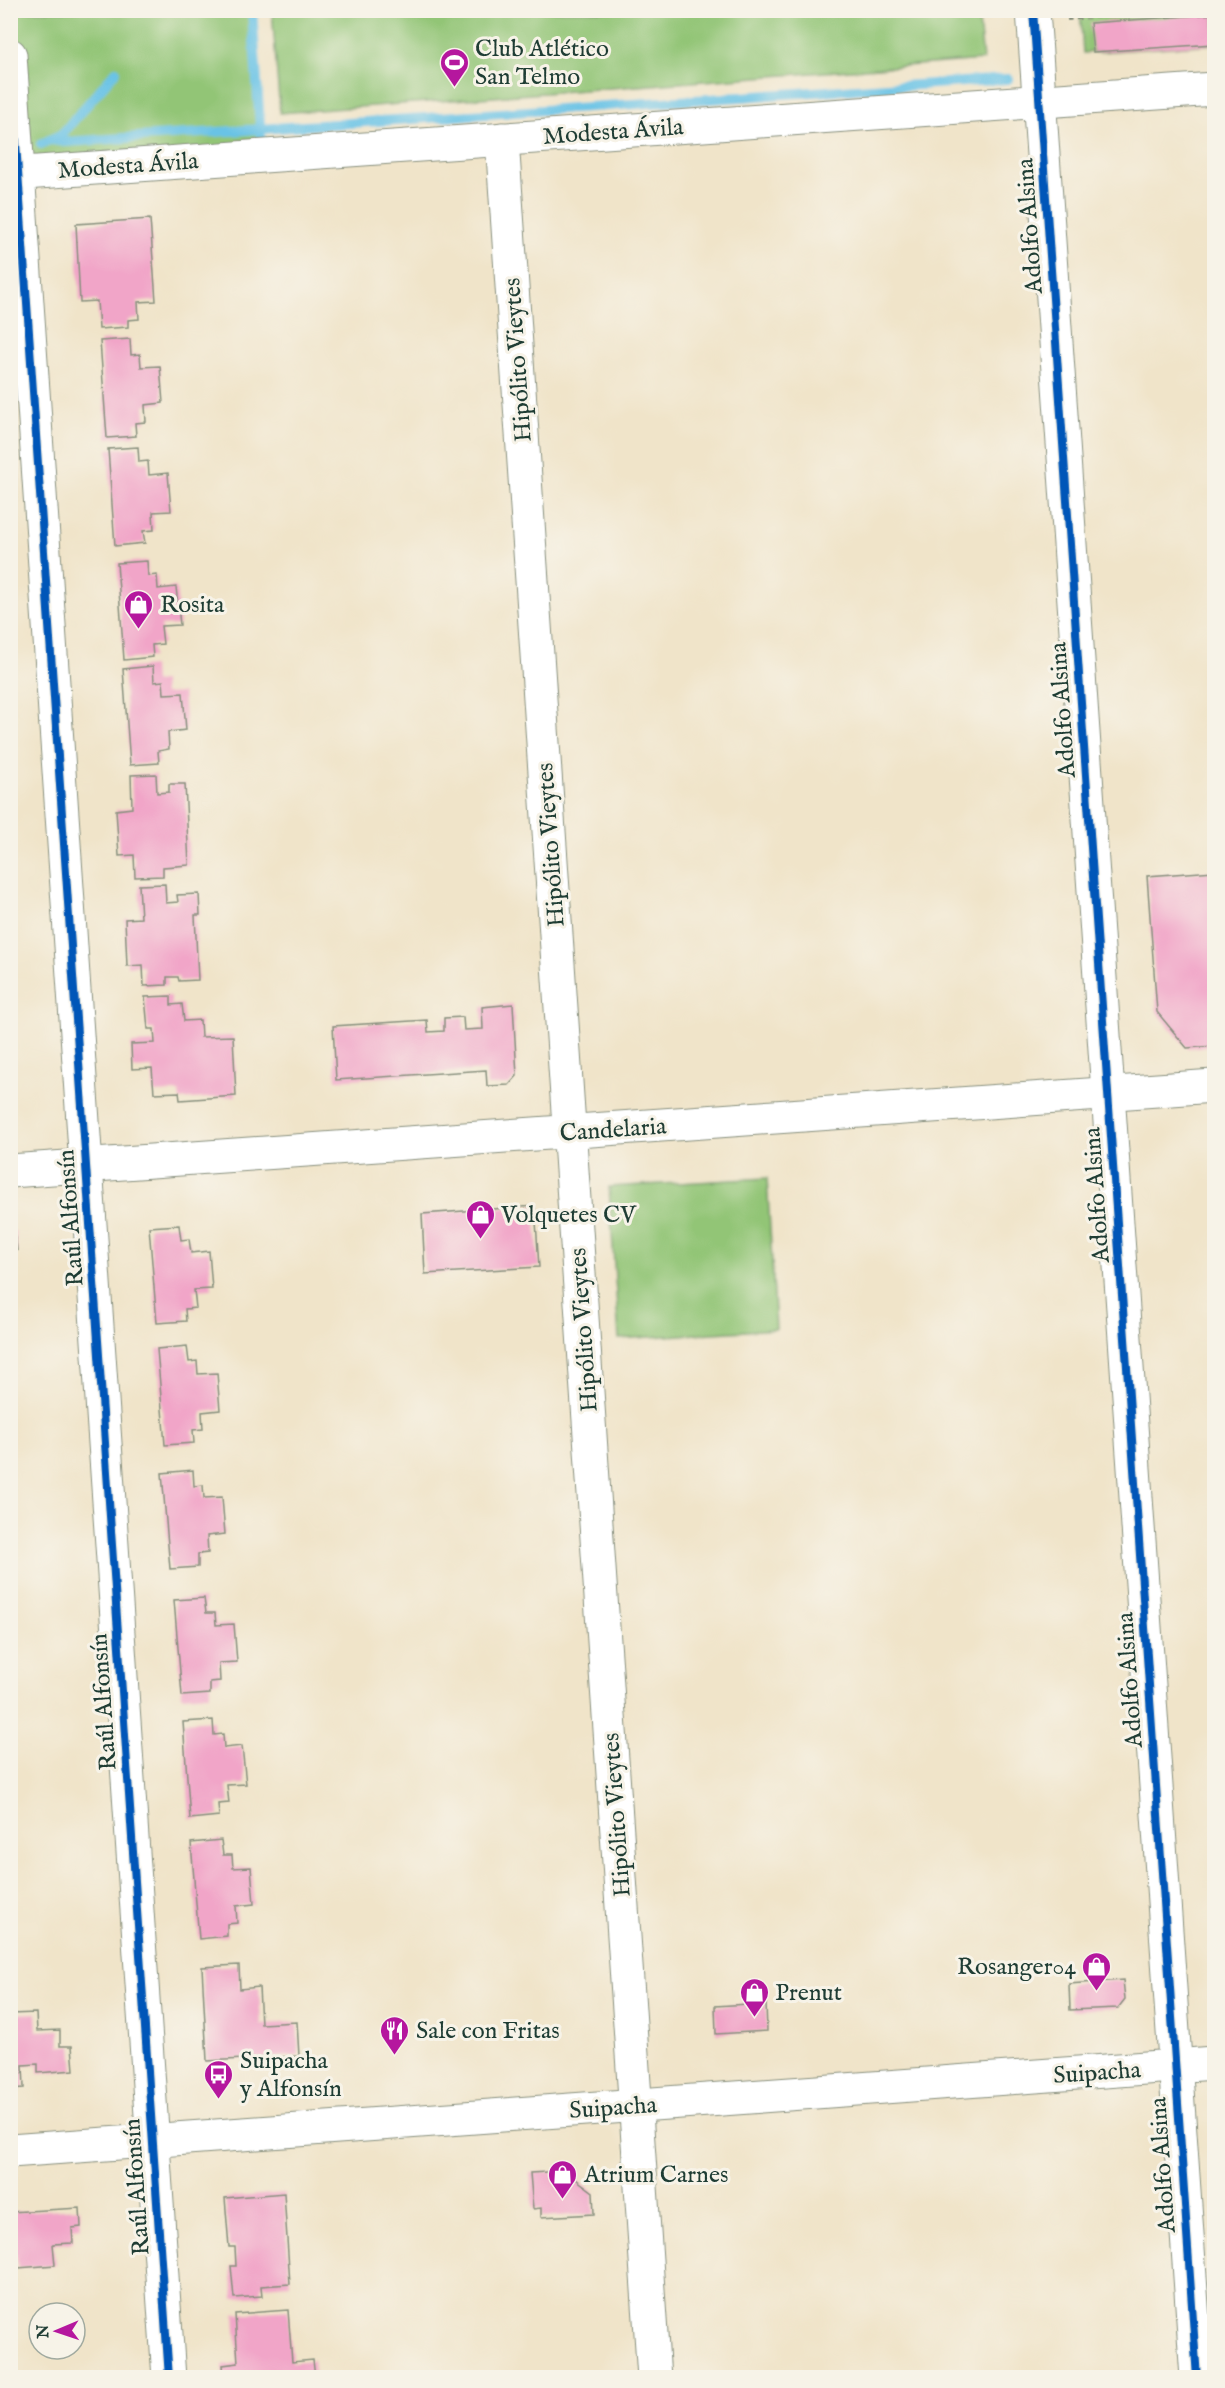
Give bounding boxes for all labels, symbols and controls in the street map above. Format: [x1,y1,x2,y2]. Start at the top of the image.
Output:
place label: Club Atlético San Telmo [475,34,609,93]
sports icon: Club Atlético San Telmo [438,46,470,88]
street label: Modesta Ávila [542,112,685,153]
street label: Modesta Ávila [57,146,200,187]
street label: Adolfo Alsina [1010,156,1051,296]
street label: Hipólito Vieytes [497,277,540,443]
shop icon: Rosita [123,588,155,630]
place label: Rosita [160,590,225,621]
street label: Adolfo Alsina [1043,640,1084,780]
street label: Hipólito Vieytes [530,762,573,928]
street label: Candelaria [559,1111,668,1150]
street label: Adolfo Alsina [1077,1125,1118,1265]
street label: Raúl Alfonsín [51,1148,92,1288]
shop icon: Volquetes CV [464,1198,496,1240]
place label: Volquetes CV [500,1200,637,1231]
street label: Hipólito Vieytes [563,1247,606,1413]
street label: Adolfo Alsina [1110,1610,1151,1750]
street label: Raúl Alfonsín [84,1632,125,1772]
street label: Hipólito Vieytes [596,1732,639,1898]
shop icon: Rosanger04 [1081,1950,1113,1992]
place label: Rosanger04 [957,1952,1076,1983]
shop icon: Prenut [738,1976,770,2018]
place label: Prenut [775,1978,842,2009]
restaurant icon: Sale con Fritas [379,2014,411,2056]
place label: Sale con Fritas [416,2016,560,2047]
place label: Suipacha y Alfonsín [239,2046,342,2105]
street label: Suipacha [1052,2055,1143,2092]
bus stop icon: Suipacha y Alfonsín [203,2058,235,2100]
street label: Suipacha [568,2090,659,2127]
street label: Adolfo Alsina [1143,2095,1184,2235]
street label: Raúl Alfonsín [117,2117,158,2257]
shop icon: Atrium Carnes [547,2158,579,2200]
place label: Atrium Carnes [583,2160,728,2191]
north arrow [27,2301,87,2361]
text: N [34,2324,54,2340]

